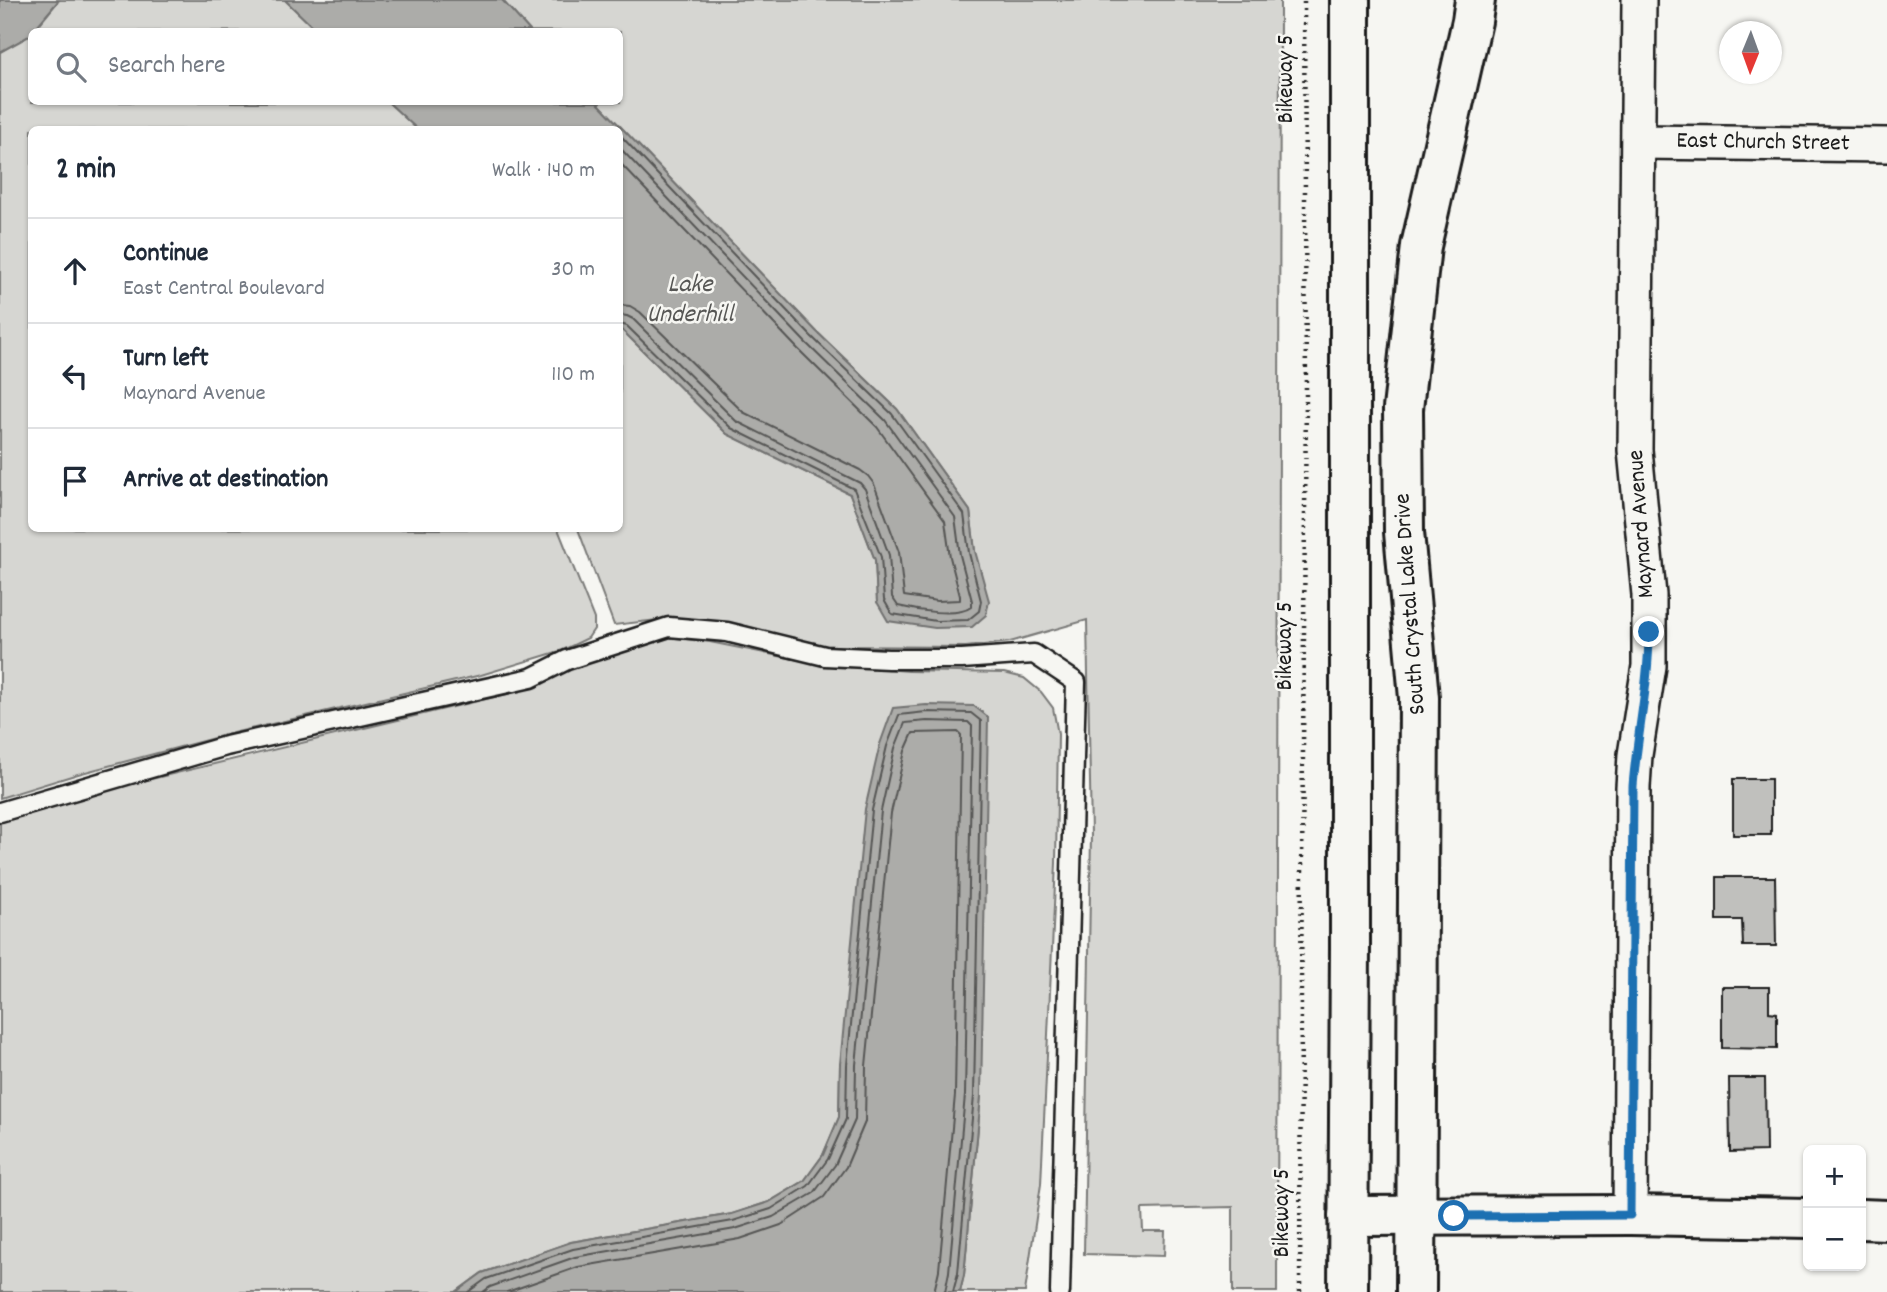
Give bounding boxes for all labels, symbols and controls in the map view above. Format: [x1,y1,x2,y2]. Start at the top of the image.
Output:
north arrow [1719,21,1782,84]
search box [28,28,623,105]
street label: Bikeway 5 [1270,34,1304,124]
icon: search [52,48,90,86]
text: Search here [108,48,226,85]
street label: East Church Street [1676,124,1850,162]
text: 2 min [56,150,116,193]
text: Walk · 140 m [492,155,595,188]
text: Continue [123,236,208,273]
icon: ahead [56,252,94,290]
text: 30 m [551,254,595,287]
water label: Lake Underhill [647,267,735,334]
text: East Central Boulevard [123,273,325,306]
text: Turn left [123,341,209,378]
icon: left [56,357,94,395]
text: 110 m [551,359,595,392]
text: Maynard Avenue [123,378,266,411]
street label: Maynard Avenue [1620,449,1664,599]
icon: arrive [56,462,94,500]
text: Arrive at destination [123,462,328,499]
street label: South Crystal Lake Drive [1386,492,1436,716]
street label: Bikeway 5 [1269,601,1303,691]
route end [1633,616,1664,647]
map controls [1803,1145,1866,1271]
button: + [1803,1145,1866,1208]
street label: Bikeway 5 [1266,1168,1300,1258]
route start [1438,1200,1469,1231]
button: − [1803,1208,1866,1271]

